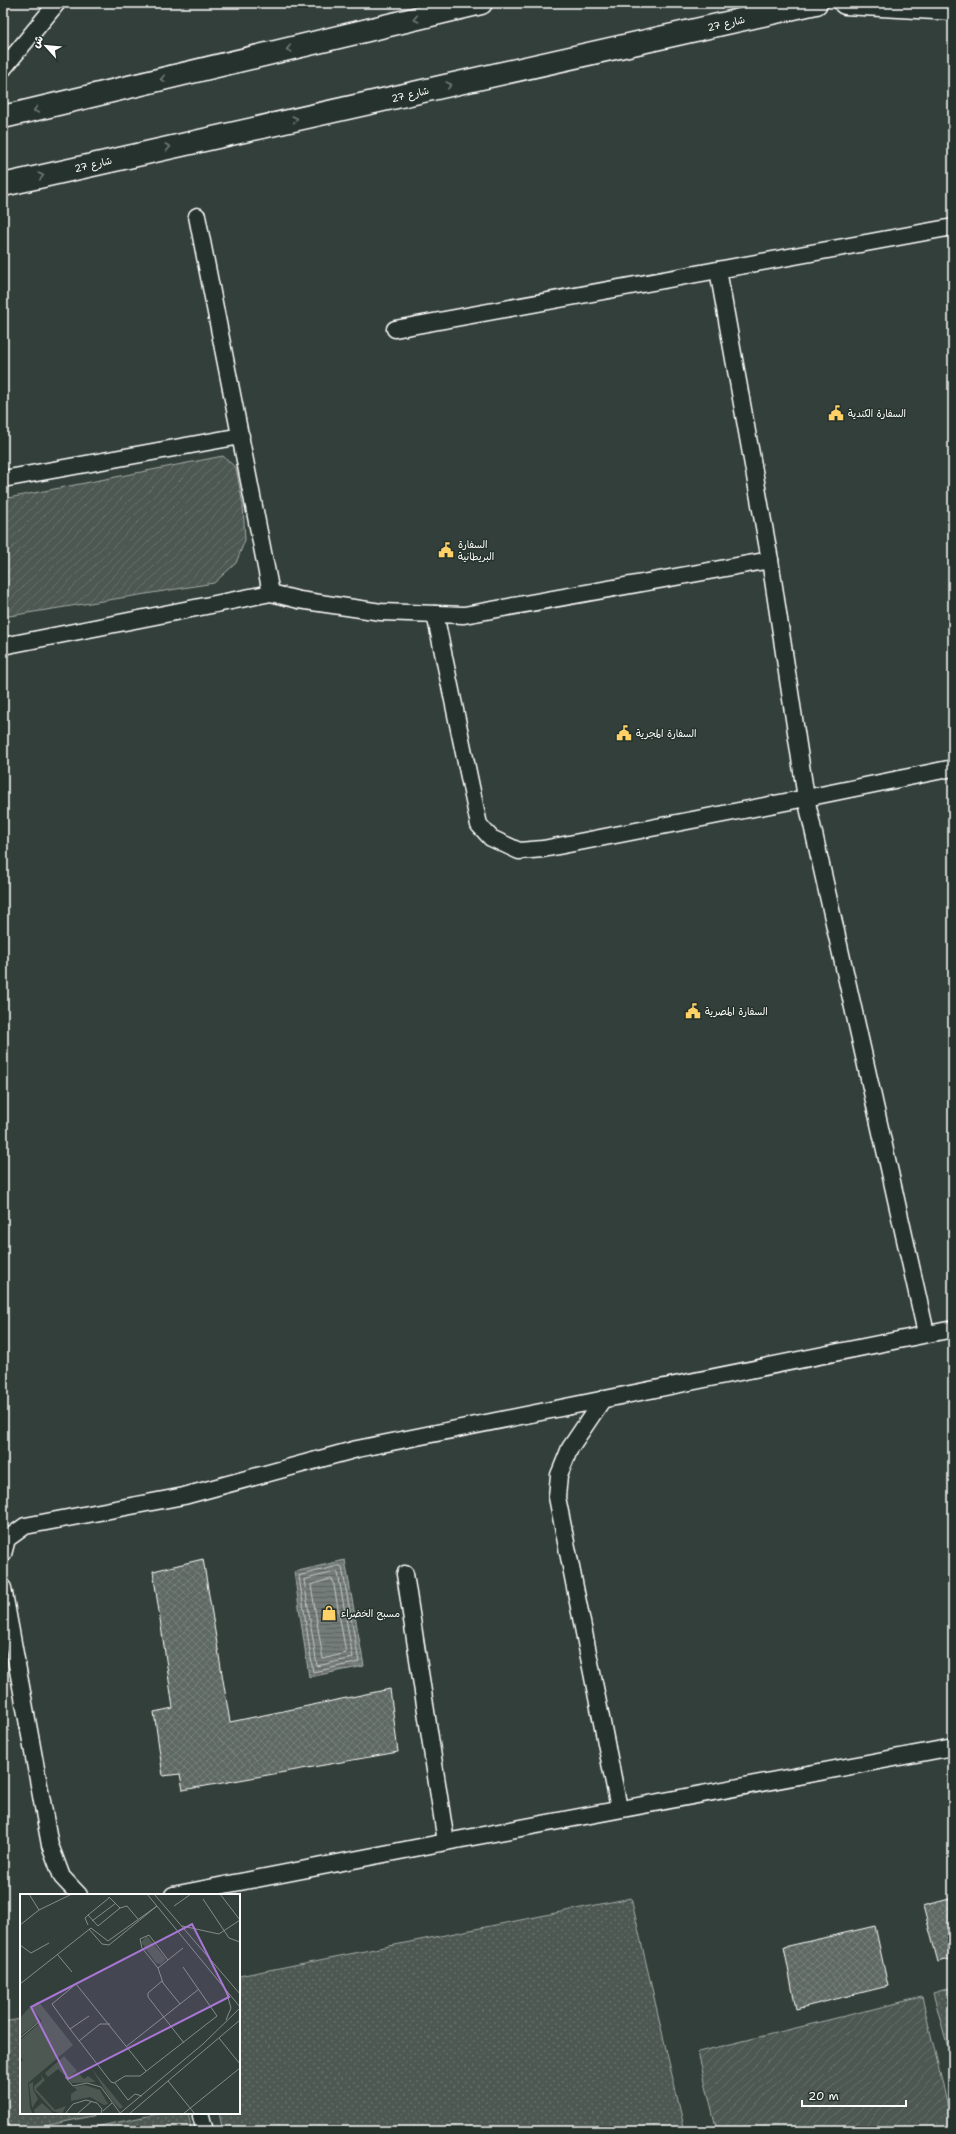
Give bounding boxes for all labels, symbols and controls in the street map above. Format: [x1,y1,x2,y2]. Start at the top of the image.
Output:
street label: شارع 27 [706,13,747,35]
one-way arrow [412,14,419,22]
north arrow [26,26,66,66]
text: ش [28,33,47,50]
one-way arrow [286,44,293,53]
one-way arrow [160,75,166,83]
one-way arrow [446,81,452,89]
street label: شارع 27 [390,84,431,106]
one-way arrow [33,105,40,113]
one-way arrow [292,116,298,124]
one-way arrow [165,144,171,152]
street label: شارع 27 [73,154,114,176]
one-way arrow [38,173,44,181]
public building icon: السفارة الكندية [827,404,845,422]
place label: السفارة الكندية [848,407,906,420]
place label: السفارة البريطانية [458,538,494,563]
public building icon: السفارة البريطانية [437,541,455,559]
public building icon: السفارة المجرية [615,724,633,742]
place label: السفارة المجرية [636,727,696,740]
public building icon: السفارة المصرية [684,1002,702,1020]
place label: السفارة المصرية [705,1005,768,1018]
shop icon: مسبح الخضراء [320,1604,338,1622]
place label: مسبح الخضراء [341,1607,400,1621]
inset map [20,1894,240,2114]
scale bar [802,2082,906,2108]
text: 20 m [808,2088,839,2104]

